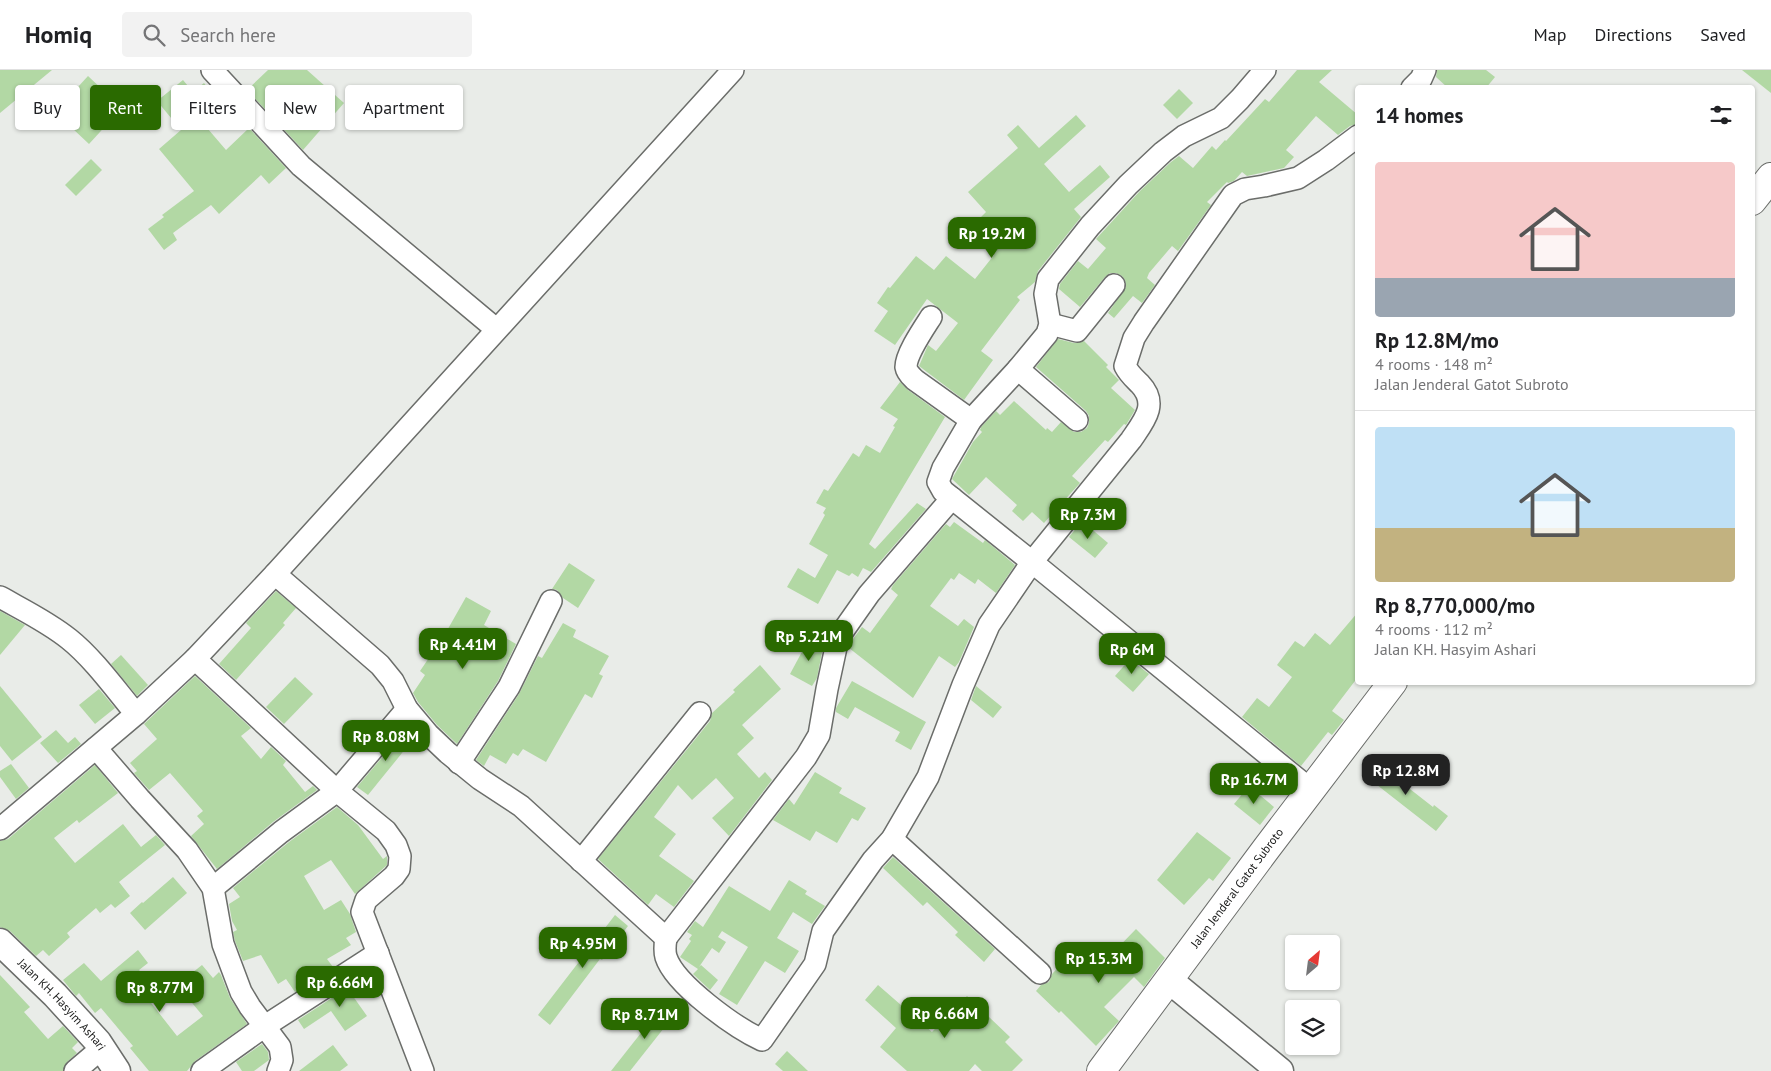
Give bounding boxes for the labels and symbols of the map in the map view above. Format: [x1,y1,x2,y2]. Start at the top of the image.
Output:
pin: Rp 19.2M [940,216,1044,259]
pin: Rp 7.3M [1042,498,1134,540]
pin: Rp 5.21M [757,620,861,662]
pin: Rp 4.41M [411,628,515,670]
pin: Rp 6M [1097,632,1167,675]
pin: Rp 8.08M [334,720,438,762]
pin: Rp 12.8M [1354,754,1458,796]
pin: Rp 16.7M [1202,762,1306,805]
street label: Jalan Jenderal Gatot Subroto [1187,825,1286,951]
pin: Rp 4.95M [531,926,635,969]
north arrow [1285,935,1340,990]
pin: Rp 15.3M [1047,942,1151,984]
street label: Jalan KH. Hasyim Ashari [14,954,109,1053]
pin: Rp 6.66M [288,966,392,1008]
pin: Rp 8.77M [108,970,212,1013]
pin: Rp 6.66M [893,996,997,1039]
pin: Rp 8.71M [593,998,697,1040]

